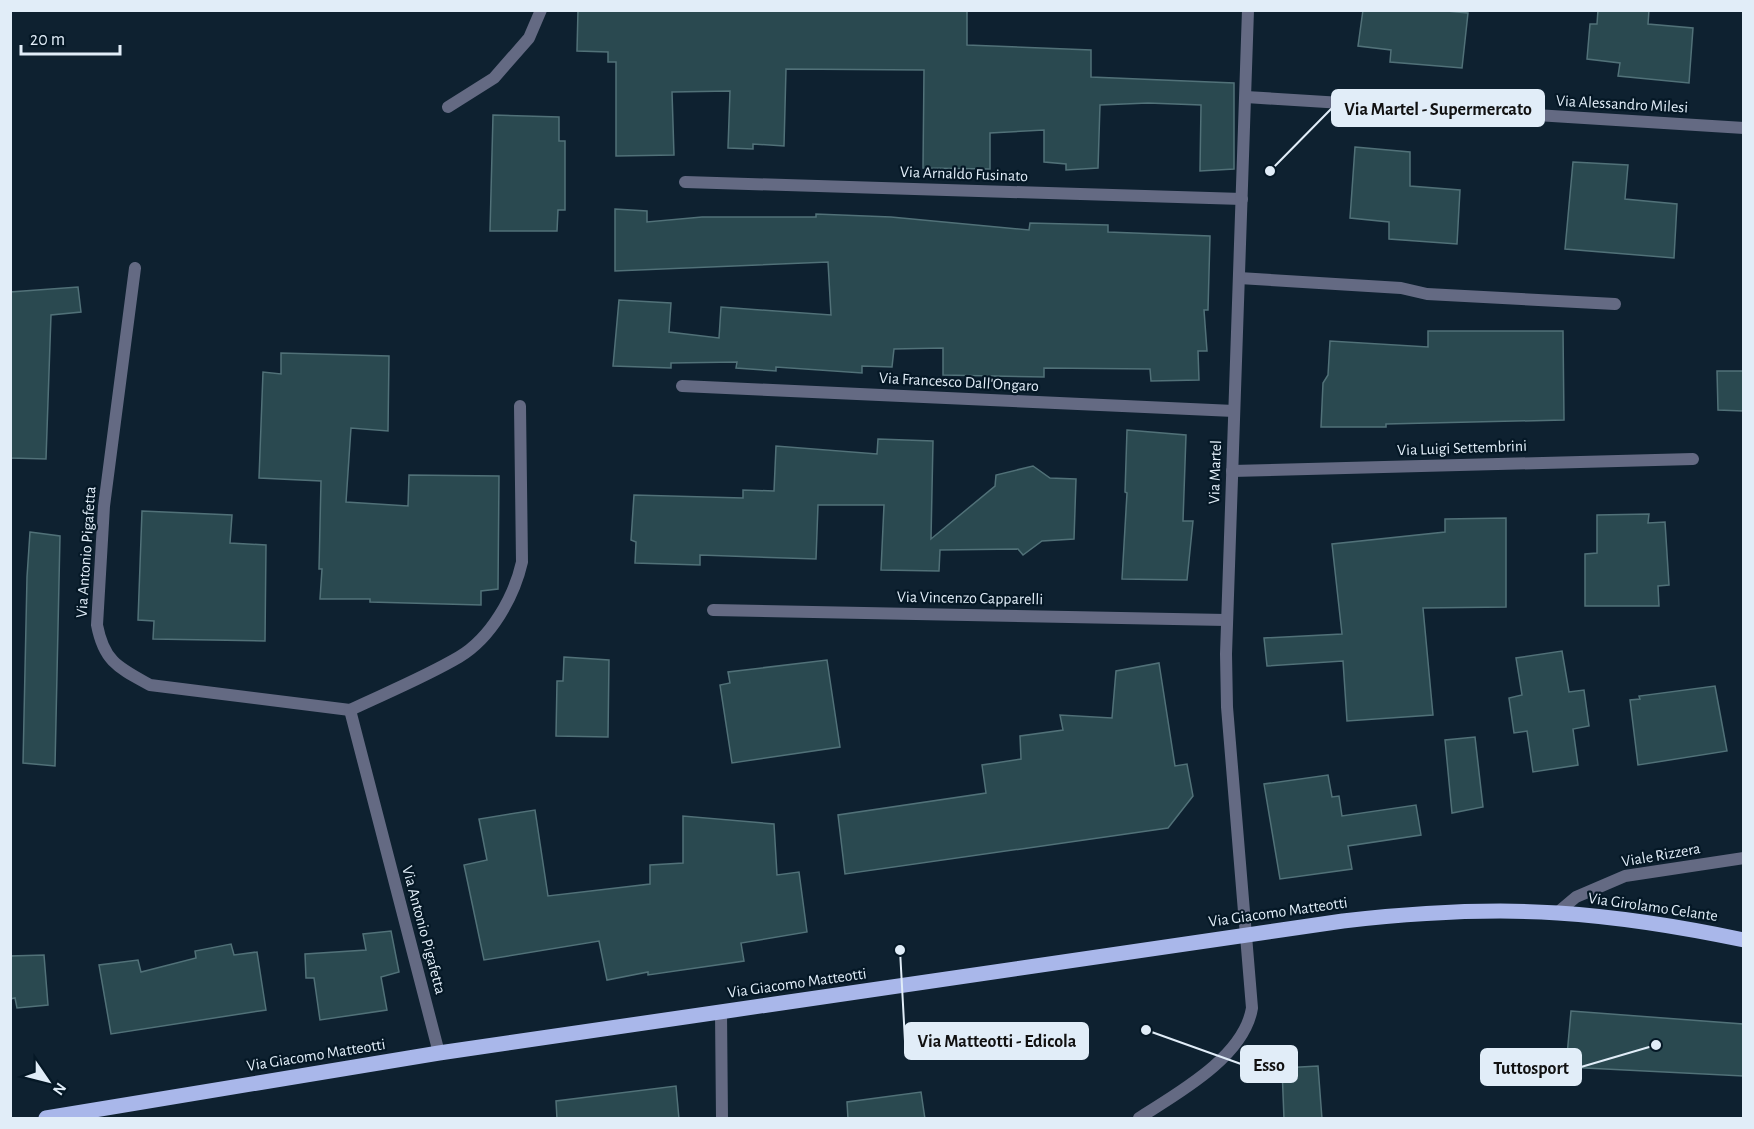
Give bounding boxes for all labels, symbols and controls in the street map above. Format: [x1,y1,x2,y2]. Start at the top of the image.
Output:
scale bar [21,18,120,56]
text: 20 m [30,31,65,49]
callout: Via Martel - Supermercato [1332,90,1544,126]
street label: Via Alessandro Milesi [1555,93,1689,115]
text: Via Martel - Supermercato [1344,101,1532,119]
street label: Via Arnaldo Fusinato [900,164,1028,184]
street label: Via Francesco Dall'Ongaro [879,370,1040,394]
street label: Via Luigi Settembrini [1397,438,1527,458]
street label: Via Martel [1206,440,1224,504]
street label: Via Antonio Pigafetta [73,486,99,618]
street label: Via Vincenzo Capparelli [897,589,1043,607]
street label: Viale Rizzera [1620,840,1702,870]
street label: Via Antonio Pigafetta [399,864,449,996]
street label: Via Girolamo Celante [1587,890,1719,924]
street label: Via Giacomo Matteotti [1208,894,1348,930]
street label: Via Giacomo Matteotti [727,965,867,1001]
callout: Via Matteotti - Edicola [905,1023,1088,1059]
text: Via Matteotti - Edicola [918,1033,1077,1051]
street label: Via Giacomo Matteotti [246,1036,386,1074]
callout: Esso [1241,1046,1297,1082]
callout: Tuttosport [1481,1049,1581,1085]
north arrow [18,1051,78,1111]
text: Esso [1253,1057,1285,1075]
text: Tuttosport [1493,1060,1569,1078]
text: N [50,1080,69,1098]

